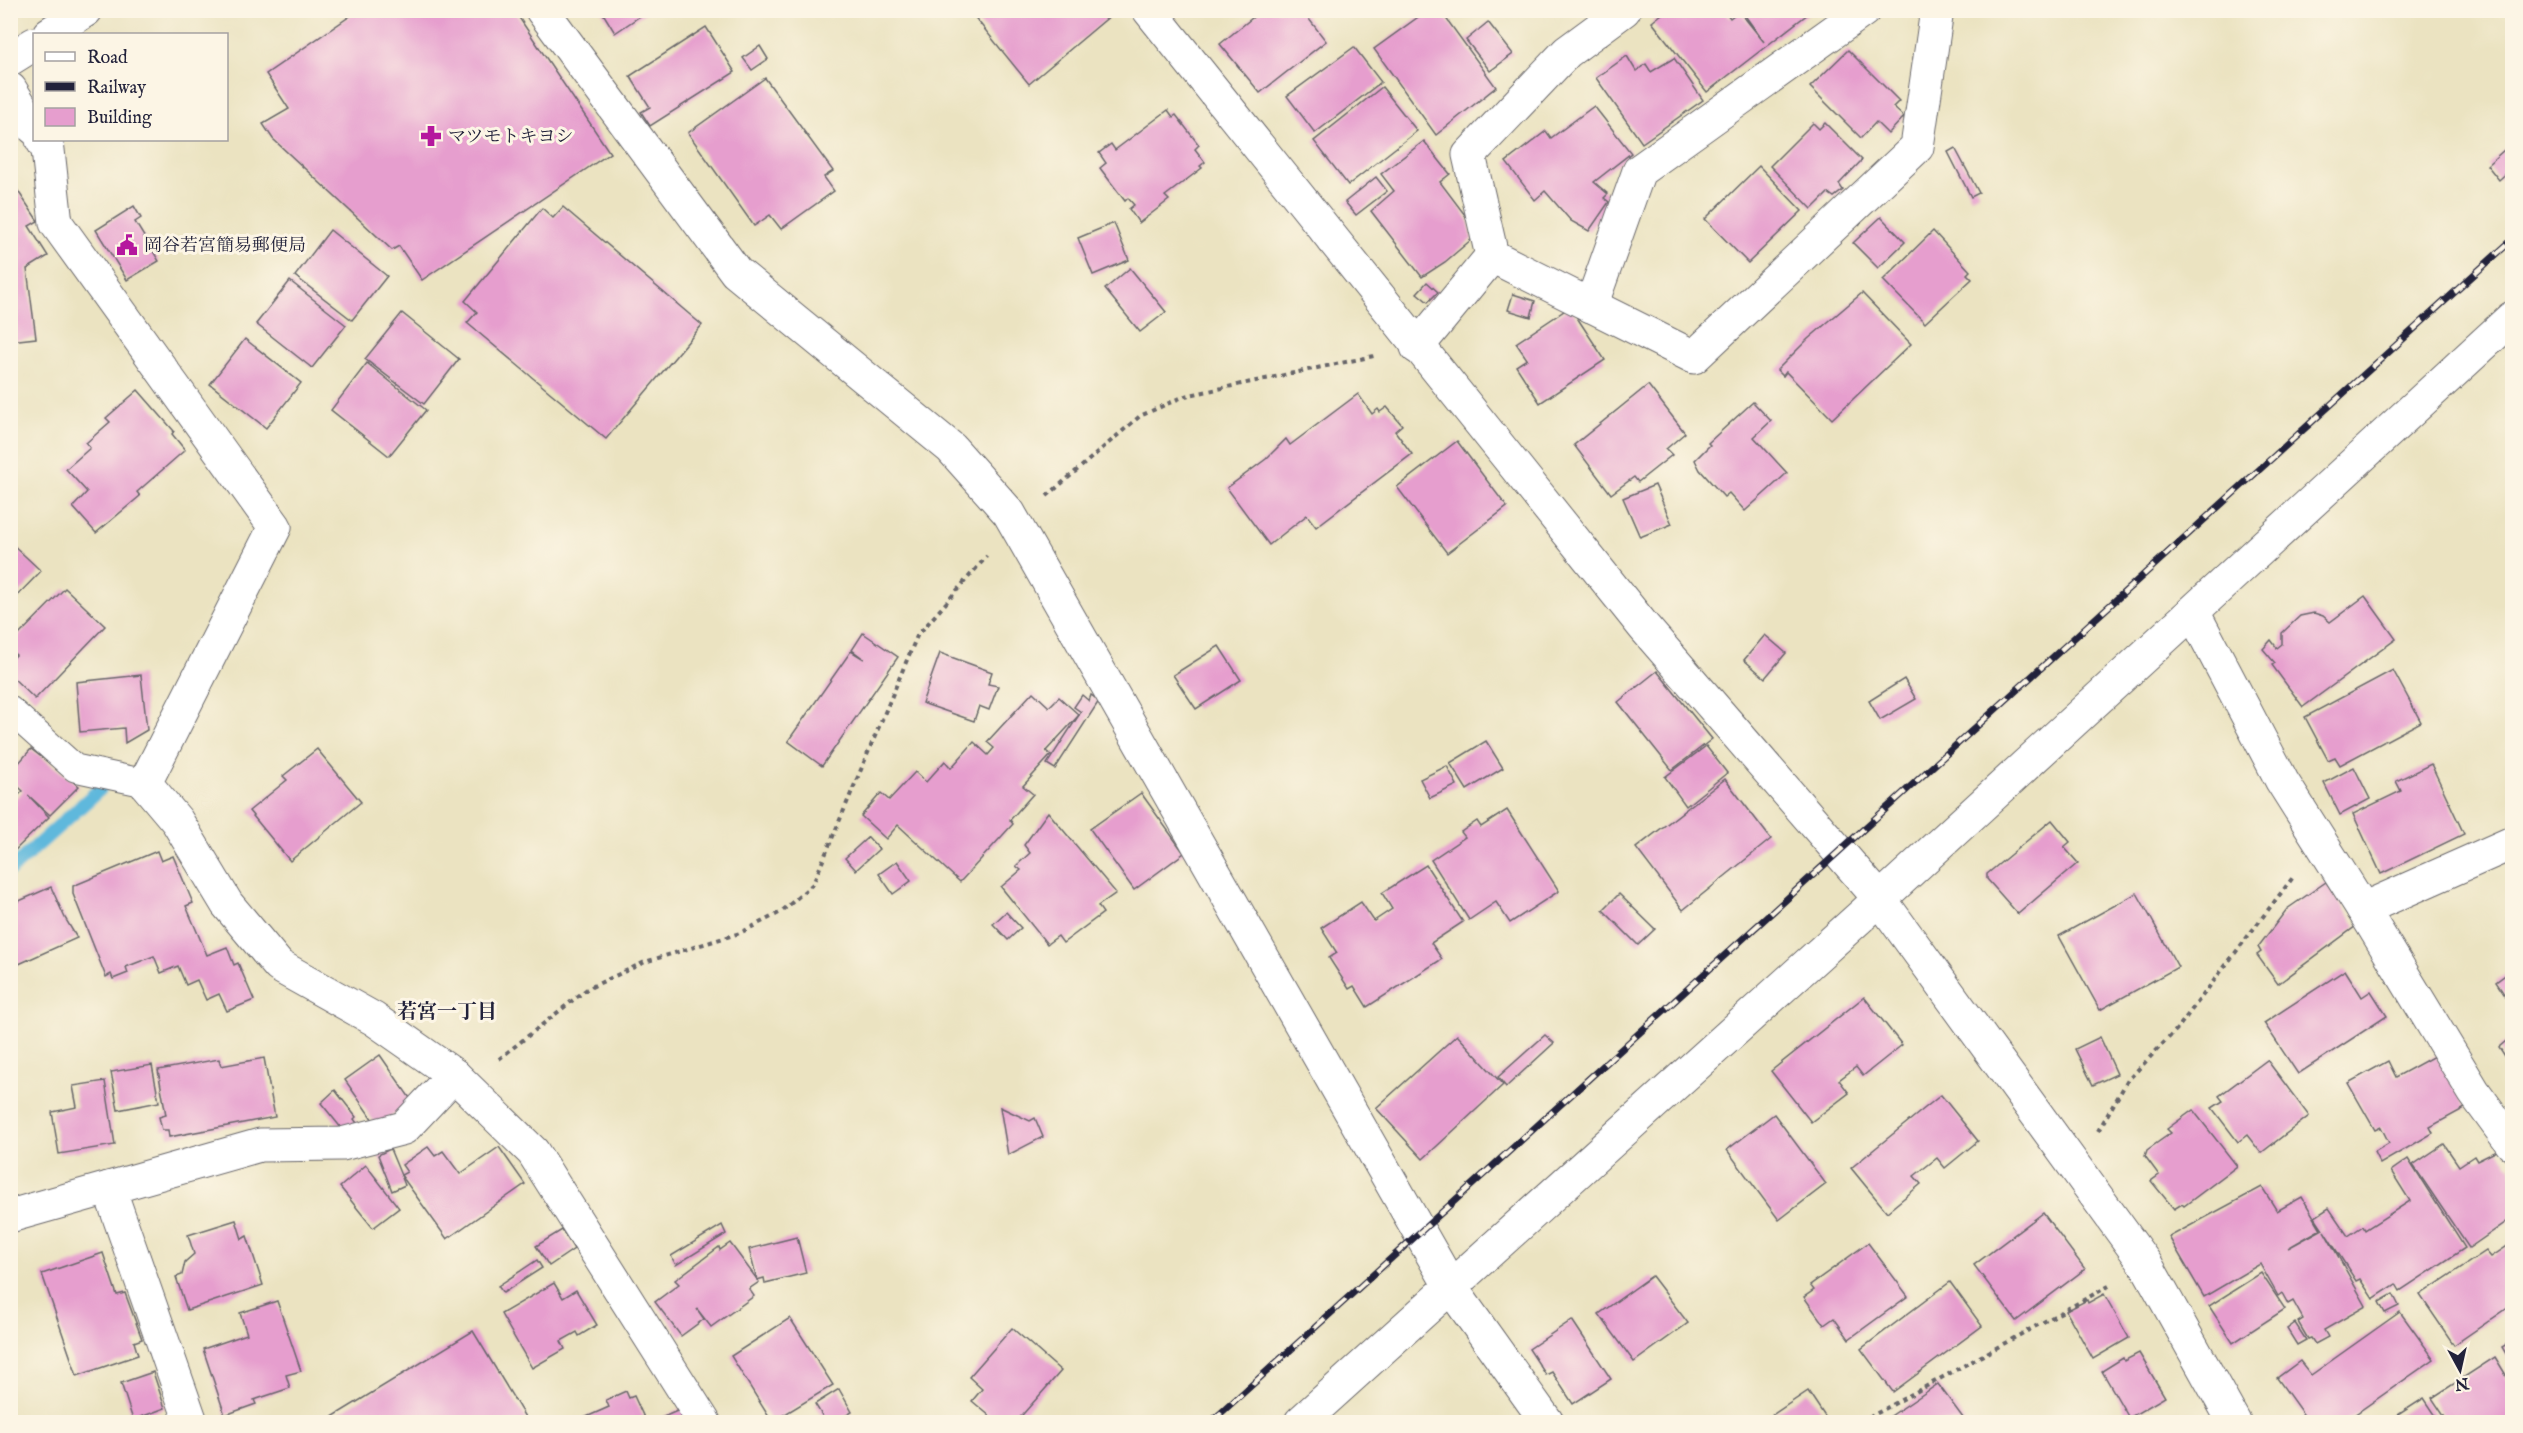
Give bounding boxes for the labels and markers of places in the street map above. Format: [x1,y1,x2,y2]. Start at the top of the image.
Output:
pharmacy icon: マツモトキヨシ [419,124,443,148]
place label: マツモトキヨシ [448,126,573,149]
public building icon: 岡谷若宮簡易郵便局 [115,233,139,257]
place label: 岡谷若宮簡易郵便局 [144,235,306,258]

